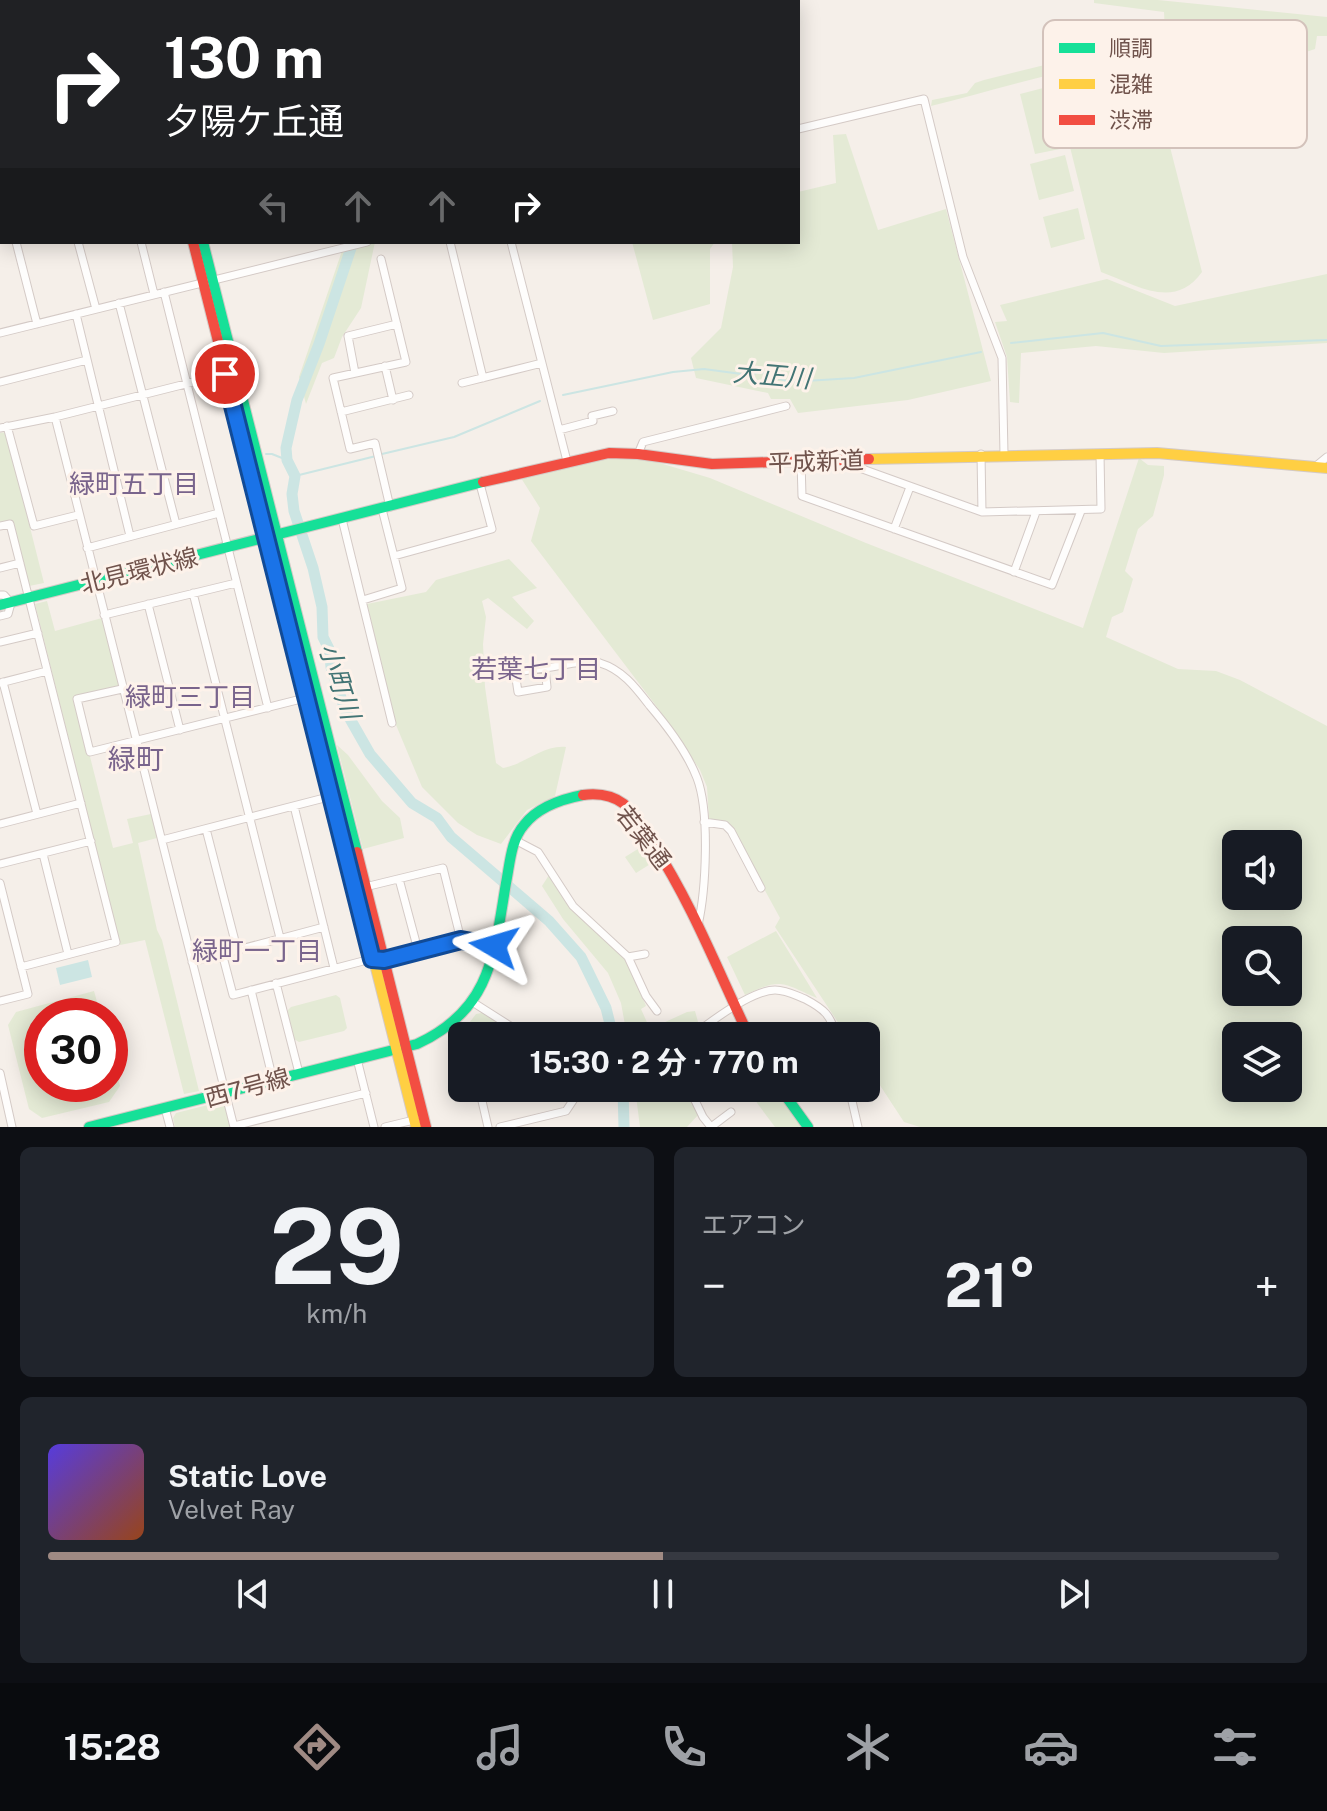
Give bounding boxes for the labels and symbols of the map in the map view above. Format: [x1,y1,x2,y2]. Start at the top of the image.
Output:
legend [1043,20,1307,148]
text: 順調 [1109,35,1153,61]
text: 混雑 [1109,71,1153,97]
text: 渋滞 [1109,107,1153,133]
pin [191,340,259,408]
water label: 大正川 [732,356,815,394]
street label: 平成新道 [768,445,864,477]
district label: 緑町五丁目 [69,468,199,499]
street label: 北見環状線 [77,542,201,598]
water label: 小町川 [313,639,368,726]
district label: 若葉七丁目 [471,653,601,684]
district label: 緑町三丁目 [125,681,255,712]
district label: 緑町 [108,742,164,775]
street label: 若葉通 [611,800,677,874]
position arrow [452,904,536,988]
district label: 緑町一丁目 [192,935,322,966]
speed limit sign: 30 [24,998,128,1102]
street label: 西7号線 [202,1062,292,1112]

